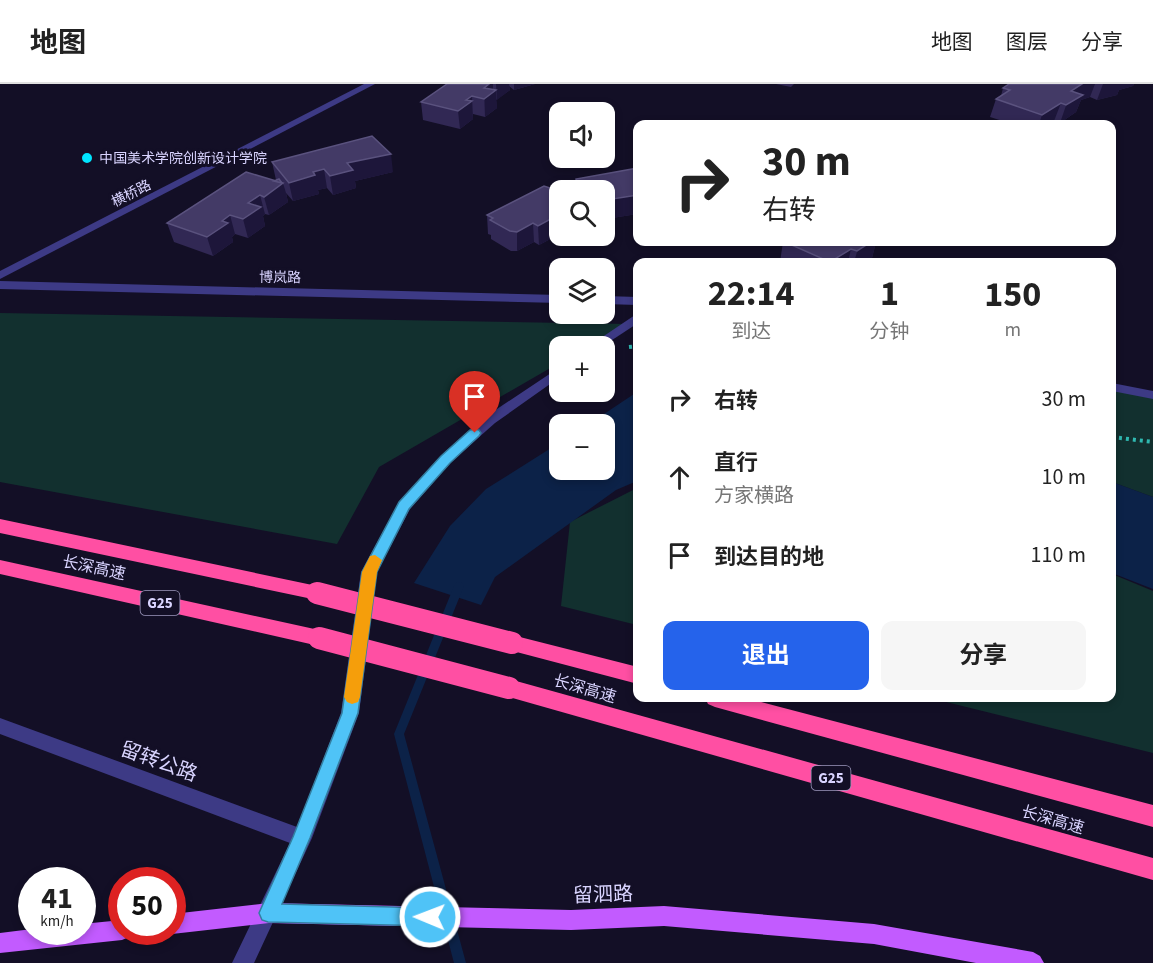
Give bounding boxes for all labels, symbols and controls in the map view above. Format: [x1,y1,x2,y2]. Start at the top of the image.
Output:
text: 地图 [30,23,86,63]
text: 地图 [931,27,973,57]
text: 图层 [1006,27,1048,57]
text: 分享 [1081,27,1123,57]
map controls [549,102,615,480]
button: sound [549,102,615,168]
text: 30 m [762,132,851,192]
icon: right [663,144,741,222]
place label: 中国美术学院创新设计学院 [99,149,267,169]
marker: 中国美术学院创新设计学院 [80,151,94,165]
street label: 横桥路 [108,175,155,212]
button: search [549,180,615,246]
text: 右转 [762,191,816,230]
button: layers [549,258,615,324]
street label: 博岚路 [259,268,301,288]
text: 22:14 [708,268,795,319]
text: 1 [880,268,899,319]
text: 150 [984,269,1041,320]
text: m [1004,316,1021,344]
text: 到达 [731,318,771,346]
text: 分钟 [869,318,909,346]
button: + [549,336,615,402]
pin [449,371,500,433]
icon: arrive [458,380,491,413]
icon: right [663,383,696,416]
text: 30 m [1041,383,1086,415]
text: 右转 [714,385,758,417]
button: − [549,414,615,480]
text: 直行 [714,447,758,479]
icon: ahead [663,461,696,494]
text: 10 m [1041,461,1086,493]
text: 方家横路 [714,482,794,510]
icon: arrive [663,539,696,572]
text: 110 m [1031,539,1086,571]
text: 到达目的地 [714,541,824,573]
street label: 长深高速 [60,551,127,585]
road number: G25 [140,591,180,615]
button: 退出 [663,621,869,690]
button: 分享 [881,621,1086,690]
street label: 长深高速 [551,670,619,708]
street label: 留转公路 [116,735,201,789]
road number: G25 [812,766,850,790]
street label: 长深高速 [1019,801,1087,839]
speed limit sign: 50 [108,867,186,945]
text: 41 [41,877,73,920]
street label: 留泗路 [573,880,634,910]
position arrow [398,885,462,949]
text: km/h [40,911,74,932]

